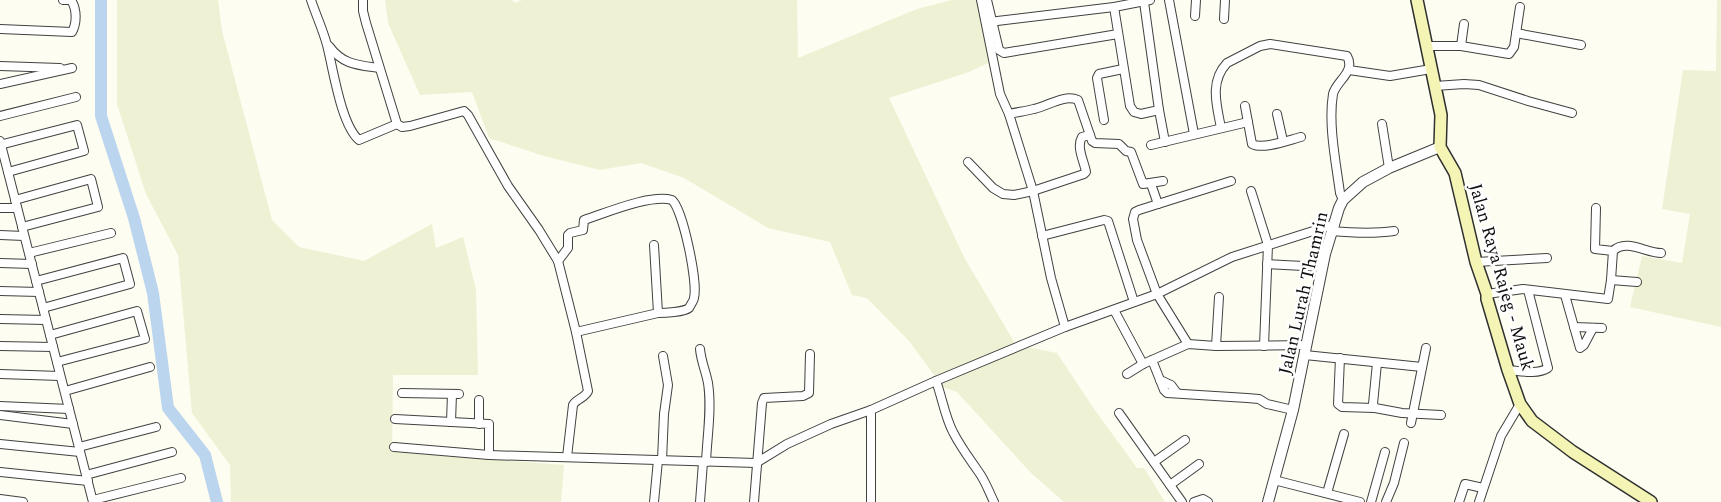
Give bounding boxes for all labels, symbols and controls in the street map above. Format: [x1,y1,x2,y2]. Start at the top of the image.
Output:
street label: Jalan Raya Rajeg - Mauk [1462,180,1541,374]
street label: Jalan Lurah Thamrin [1272,209,1335,377]

